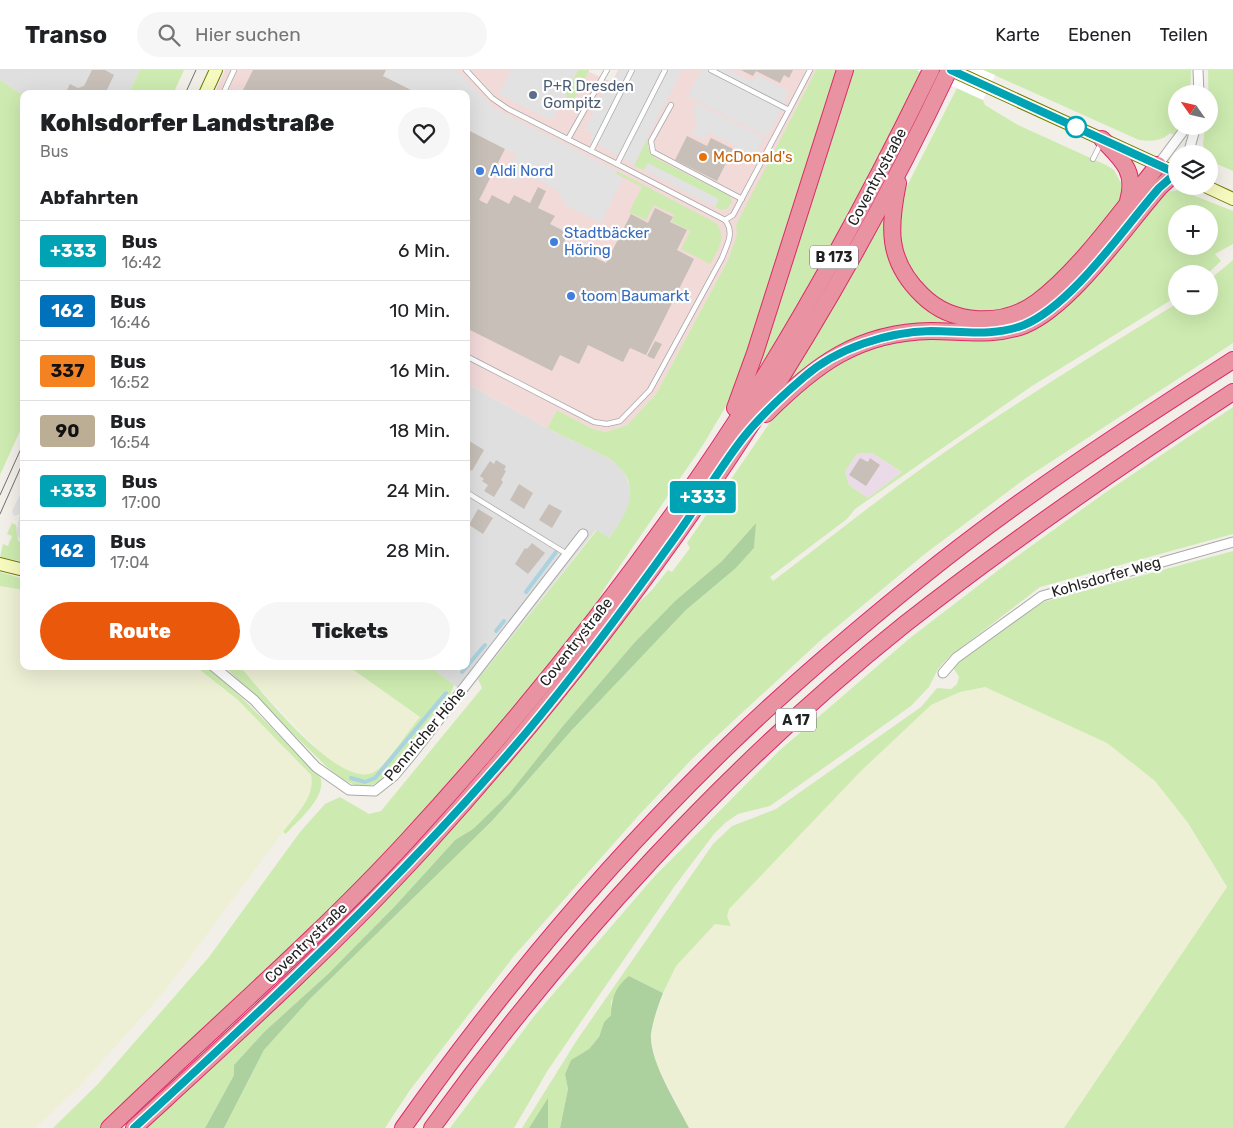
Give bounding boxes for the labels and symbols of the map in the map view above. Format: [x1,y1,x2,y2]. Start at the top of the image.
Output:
place label: P+R Dresden Gompitz [543,77,634,112]
north arrow [1168,85,1218,135]
marker: P+R Dresden Gompitz [527,89,539,101]
unlabelled marker [1065,116,1087,138]
street label: Coventrystraße [844,125,910,229]
place label: McDonald's [713,148,793,166]
marker: McDonald's [697,151,709,163]
place label: Aldi Nord [490,162,553,180]
marker: Aldi Nord [474,165,486,177]
place label: Stadtbäcker Höring [564,224,650,259]
marker: Stadtbäcker Höring [548,236,560,248]
road number: B 173 [810,246,858,268]
place label: toom Baumarkt [581,287,689,305]
marker: toom Baumarkt [565,290,577,302]
line badge: +333 [668,481,738,513]
street label: Kohlsdorfer Weg [1049,553,1163,601]
street label: Coventrystraße [536,594,616,690]
street label: Pennricher Höhe [380,683,470,785]
road number: A 17 [776,708,816,732]
street label: Coventrystraße [261,899,351,987]

